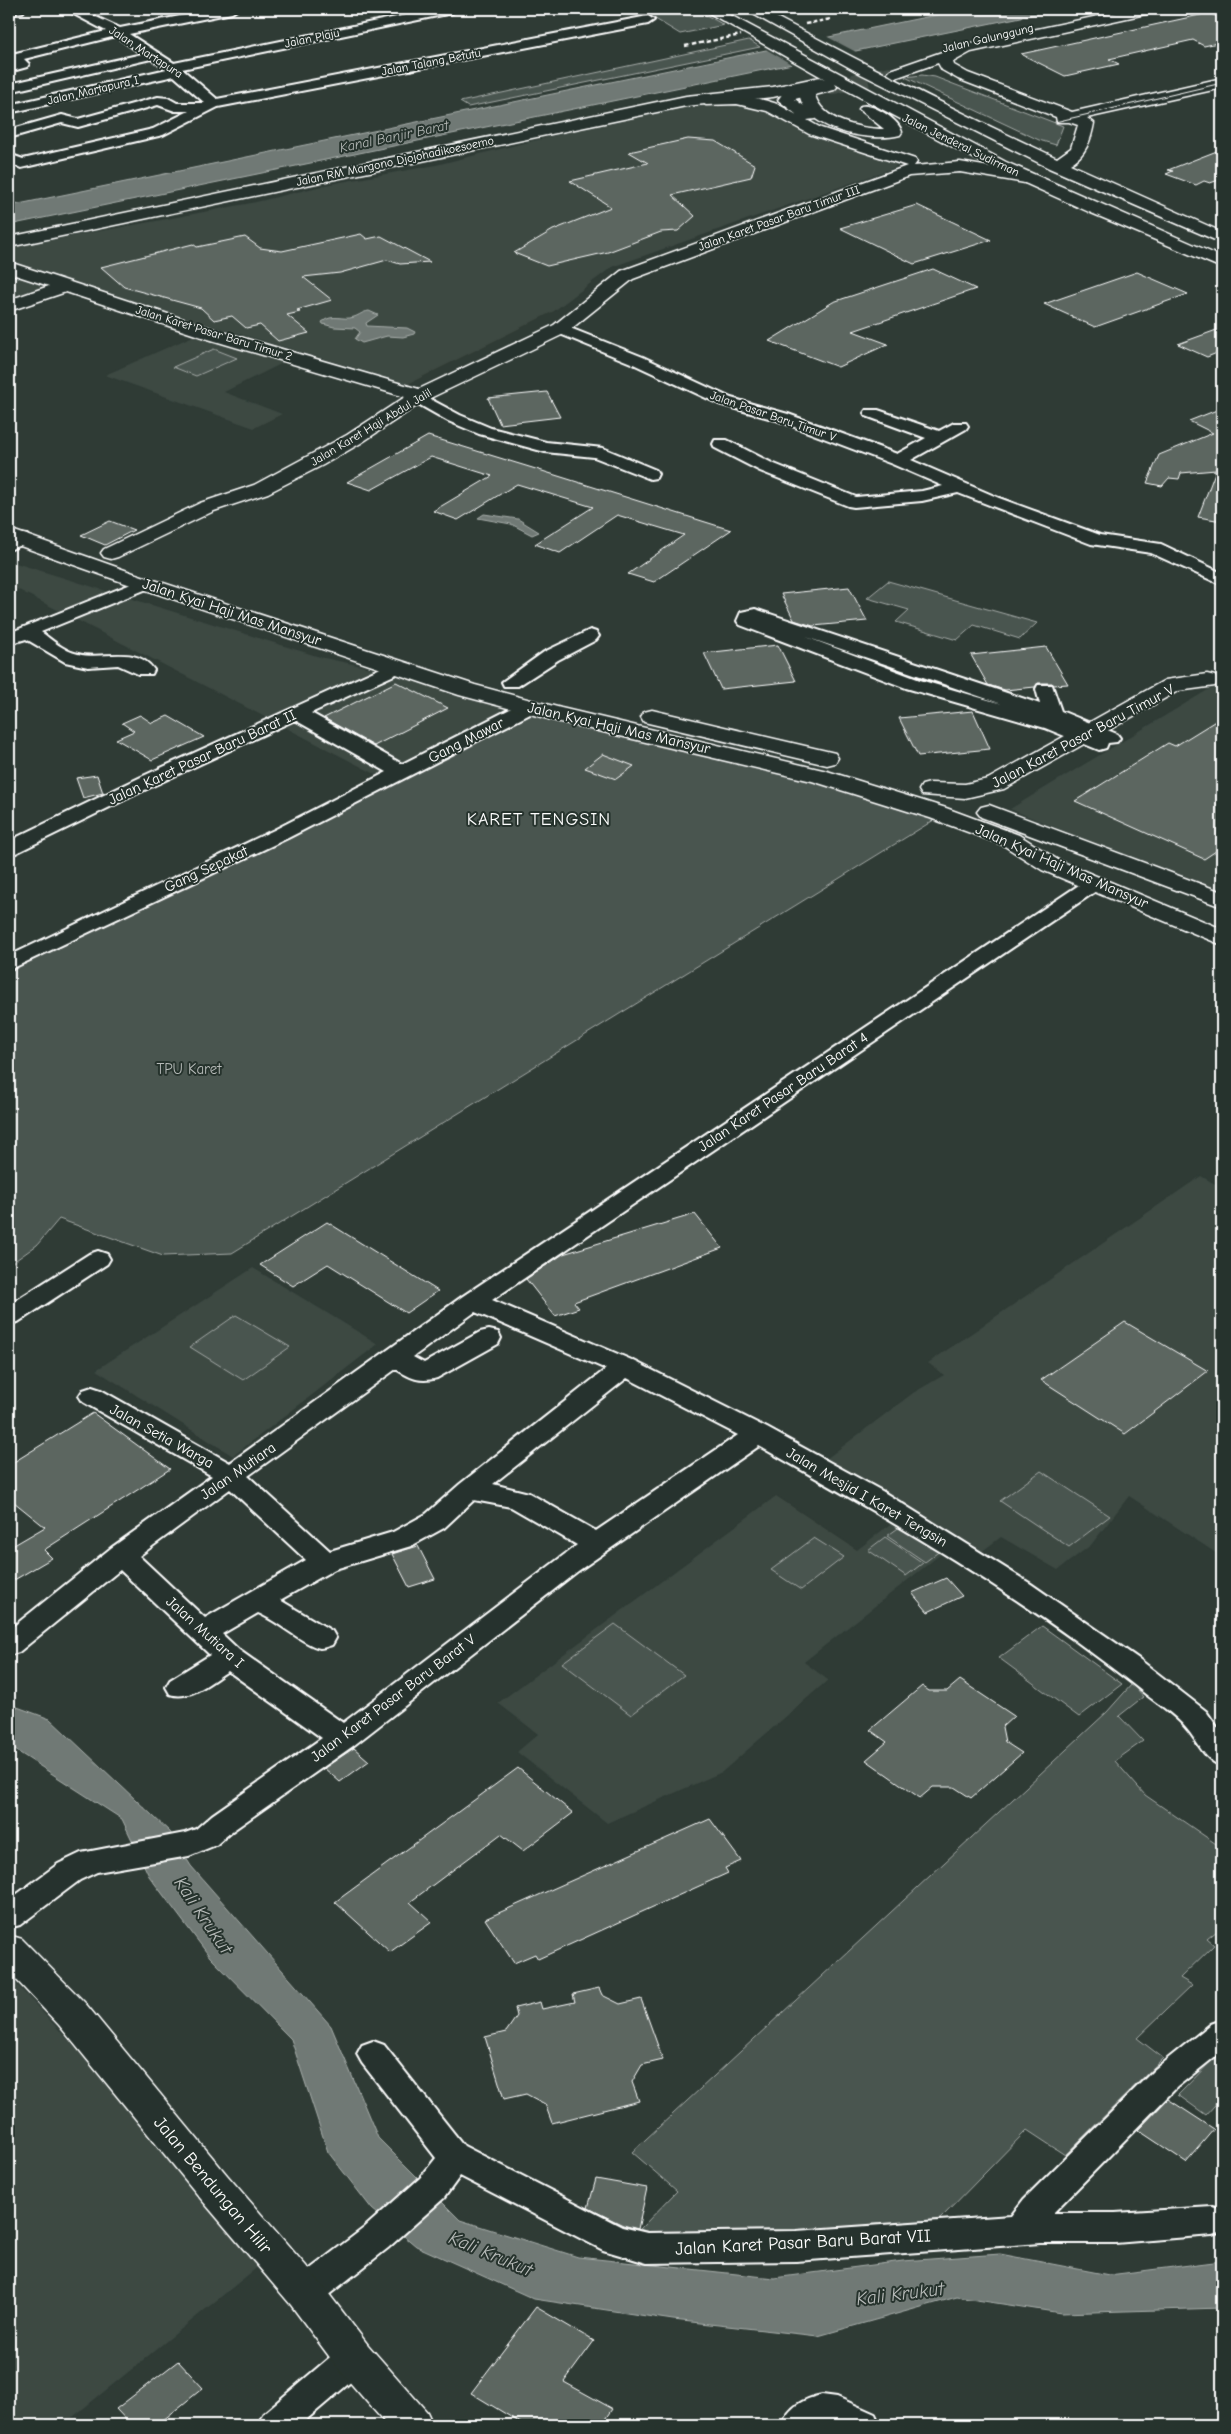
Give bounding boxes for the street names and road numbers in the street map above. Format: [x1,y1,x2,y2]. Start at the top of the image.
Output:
street label: Jalan Galunggung [941,21,1035,55]
street label: Jalan Martapura [107,23,185,81]
street label: Jalan Plaju [283,25,341,51]
street label: Jalan Talang Betutu [380,46,482,78]
street label: Jalan Martapura I [46,73,140,107]
street label: Jalan Jenderal Sudirman [900,111,1022,179]
street label: Jalan RM Margono Djojohadikoesoemo [295,133,495,189]
street label: Jalan Karet Pasar Baru Timur III [696,182,862,254]
street label: Jalan Karet Pasar Baru Timur 2 [134,302,294,364]
street label: Jalan Karet Haji Abdul Jalil [308,385,434,469]
street label: Jalan Pasar Baru Timur V [708,388,838,444]
street label: Jalan Kyai Haji Mas Mansyur [140,575,324,650]
street label: Jalan Karet Pasar Baru Timur V [989,680,1177,792]
street label: Jalan Kyai Haji Mas Mansyur [526,698,712,758]
street label: Jalan Karet Pasar Baru Barat II [105,705,299,809]
street label: Gang Mawar [425,713,507,767]
street label: Jalan Kyai Haji Mas Mansyur [973,820,1151,912]
street label: Gang Sepakat [161,841,251,896]
street label: Jalan Karet Pasar Baru Barat 4 [695,1028,871,1156]
street label: Jalan Setia Warga [107,1400,217,1472]
street label: Jalan Mutiara [197,1438,279,1504]
street label: Jalan Mesjid I Karet Tengsin [783,1443,951,1551]
street label: Jalan Mutiara I [162,1592,248,1672]
street label: Jalan Karet Pasar Baru Barat V [307,1630,479,1766]
street label: Jalan Bendungan Hilir [149,2112,277,2259]
street label: Jalan Karet Pasar Baru Barat VII [675,2225,931,2260]

